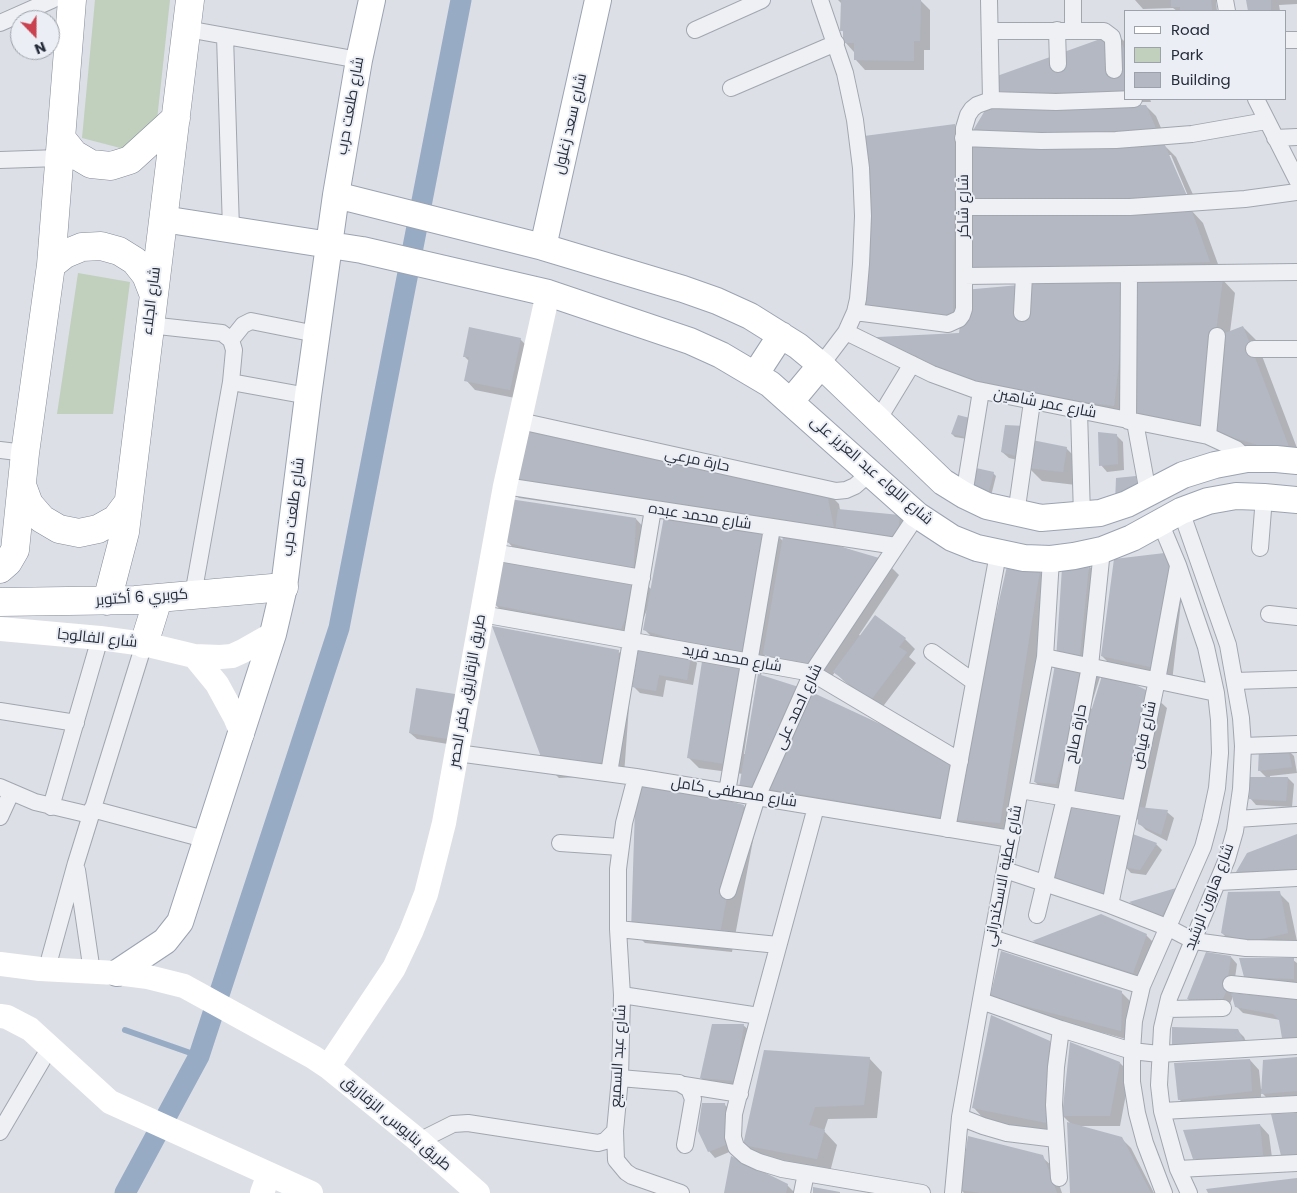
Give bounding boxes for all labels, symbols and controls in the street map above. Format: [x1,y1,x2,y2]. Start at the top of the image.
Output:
north arrow [10,10,60,60]
legend [1124,10,1287,100]
text: Road [1171,19,1210,40]
text: N [32,37,49,59]
text: Park [1171,44,1203,65]
street label: شارع طلعت حرب [334,56,368,156]
text: Building [1171,69,1231,90]
street label: شارع سعد زغلول [551,72,591,176]
street label: شارع شاكر [955,174,973,238]
street label: شارع الجلاء [139,266,165,336]
street label: شارع عمر شاهين [992,385,1098,423]
street label: شارع اللواء عبد العزيز على [806,413,936,529]
street label: حارة مرعي [663,445,731,477]
street label: شارع طلعت حرب [279,457,309,557]
street label: شارع محمد عبده [647,500,753,534]
street label: كوبري 6 أكتوبر [95,586,189,610]
street label: طريق الزقازيق, كفر الحصر [446,613,490,769]
street label: شارع الفالوجا [56,626,138,652]
street label: شارع محمد فريد [681,641,783,677]
street label: شارع احمد على [771,661,827,753]
street label: شارع فياض [1129,699,1161,771]
street label: حارة صالح [1062,703,1092,765]
street label: شارع مصطفى كامل [670,774,798,812]
street label: شارع عطية الاسكندراني [981,804,1027,948]
street label: شارع هارون الرشيد [1181,841,1239,953]
street label: شارع عبد السميع [607,1004,631,1108]
street label: طريق بنايوس, الزقازيق [337,1073,455,1175]

